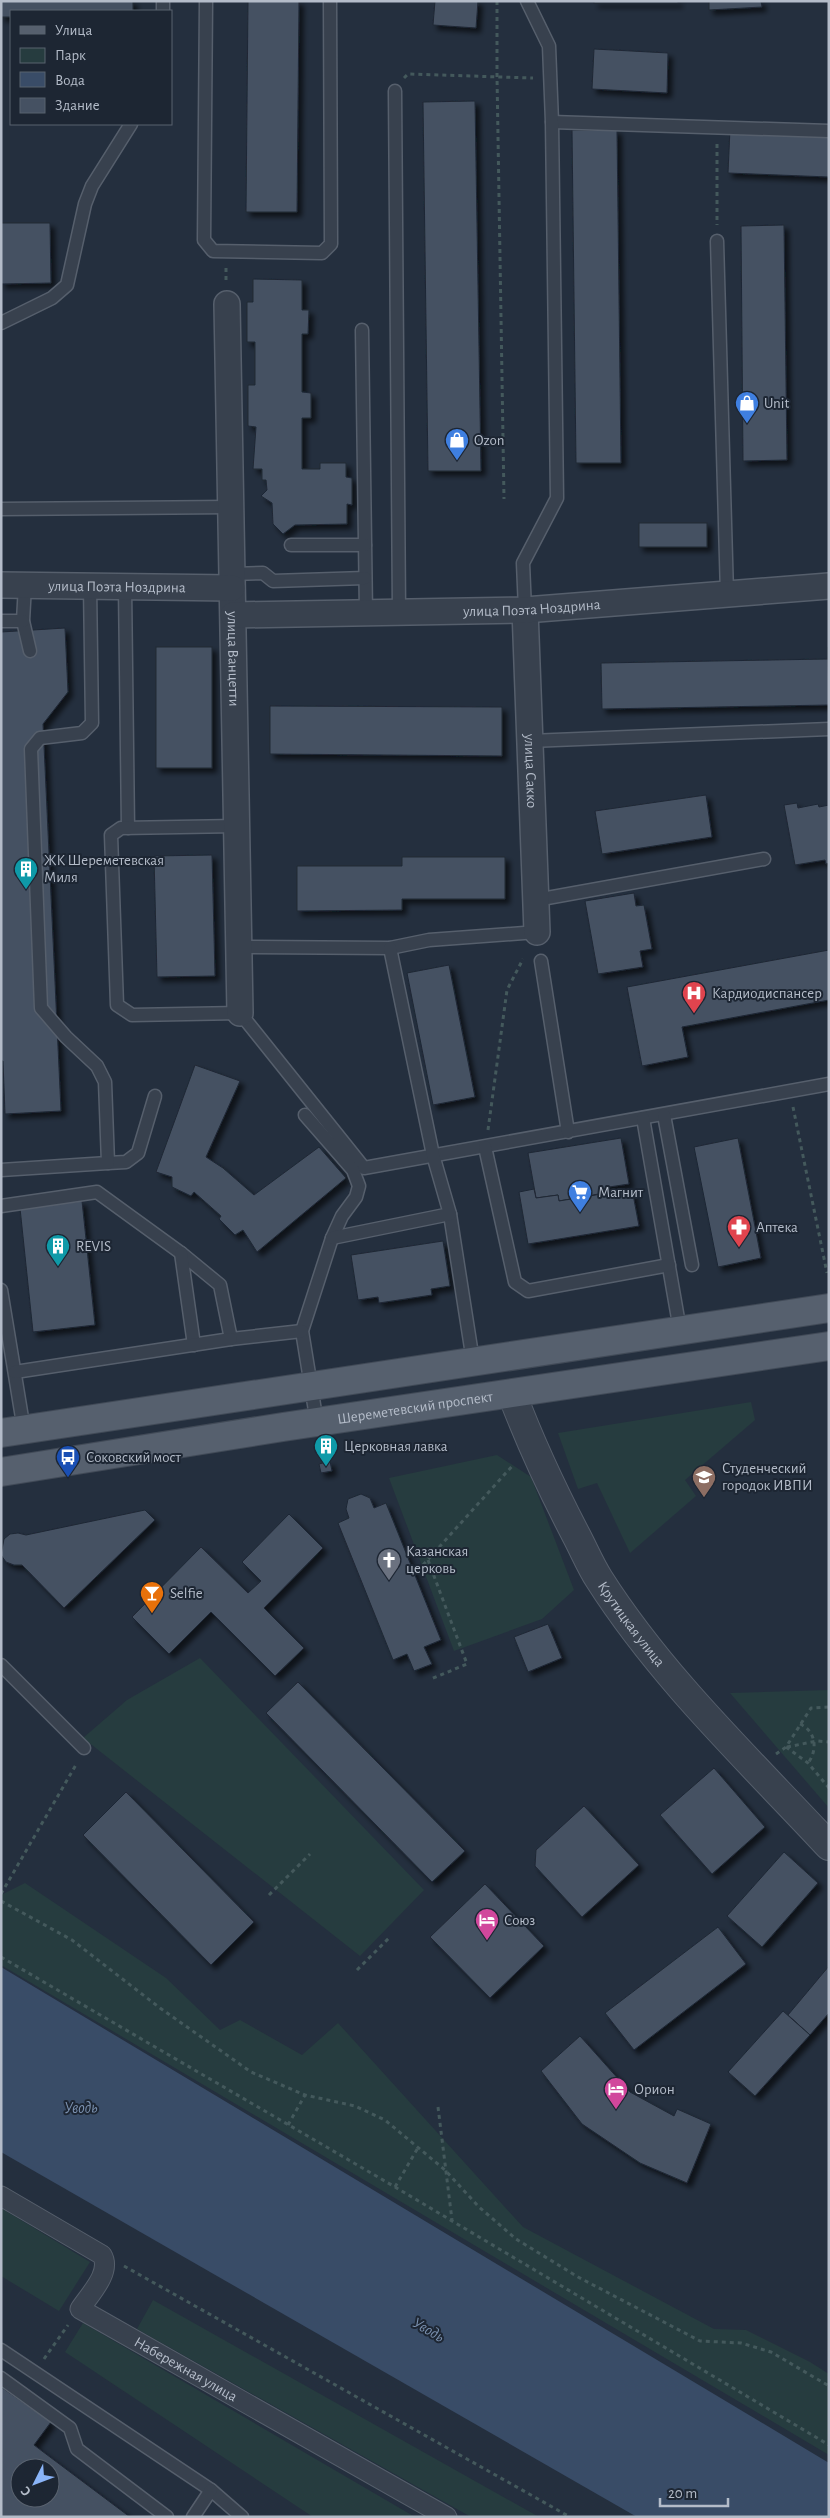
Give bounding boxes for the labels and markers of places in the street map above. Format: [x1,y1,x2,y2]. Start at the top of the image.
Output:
shop icon: Unit [734,390,760,424]
place label: Unit [764,396,789,411]
shop icon: Ozon [444,427,470,461]
place label: Ozon [474,433,504,448]
place label: ЖК Шереметевская Миля [44,853,164,885]
building icon: ЖК Шереметевская Миля [13,856,39,890]
hospital icon: Кардиодиспансер [681,980,707,1014]
place label: Кардиодиспансер [712,986,822,1001]
supermarket icon: Магнит [567,1179,593,1213]
place label: Магнит [598,1185,644,1200]
pharmacy icon: Аптека [726,1214,752,1248]
place label: Аптека [756,1220,798,1235]
building icon: REVIS [45,1233,71,1267]
place label: REVIS [76,1239,111,1254]
building icon: Церковная лавка [313,1433,339,1467]
place label: Церковная лавка [344,1439,448,1454]
bus stop icon: Соковский мост [55,1444,81,1478]
place label: Соковский мост [86,1450,182,1465]
place label: Студенческий городок ИВПИ [722,1461,813,1493]
school or university icon: Студенческий городок ИВПИ [691,1464,717,1498]
place label: Казанская церковь [406,1544,468,1576]
church icon: Казанская церковь [376,1547,402,1581]
bar icon: Selfie [139,1580,165,1614]
place label: Selfie [170,1586,203,1601]
hotel icon: Союз [474,1907,500,1941]
place label: Союз [504,1913,535,1928]
hotel icon: Орион [603,2076,629,2110]
place label: Орион [634,2082,675,2097]

